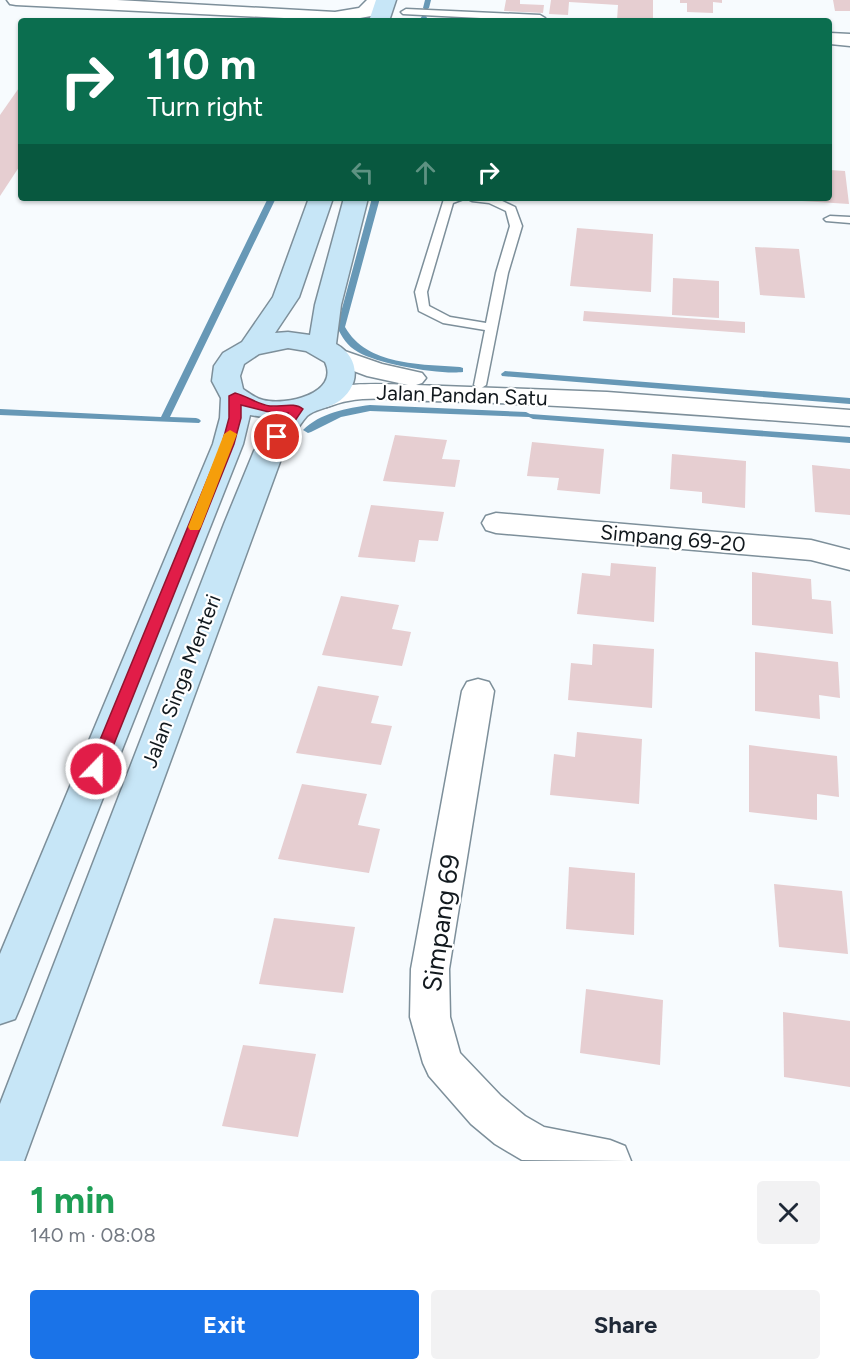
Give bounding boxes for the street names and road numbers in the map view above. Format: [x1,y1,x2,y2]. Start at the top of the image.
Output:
street label: Jalan Pandan Satu [376,380,548,410]
street label: Simpang 69-20 [599,519,747,557]
street label: Jalan Singa Menteri [136,591,226,771]
street label: Simpang 69 [416,852,466,994]

